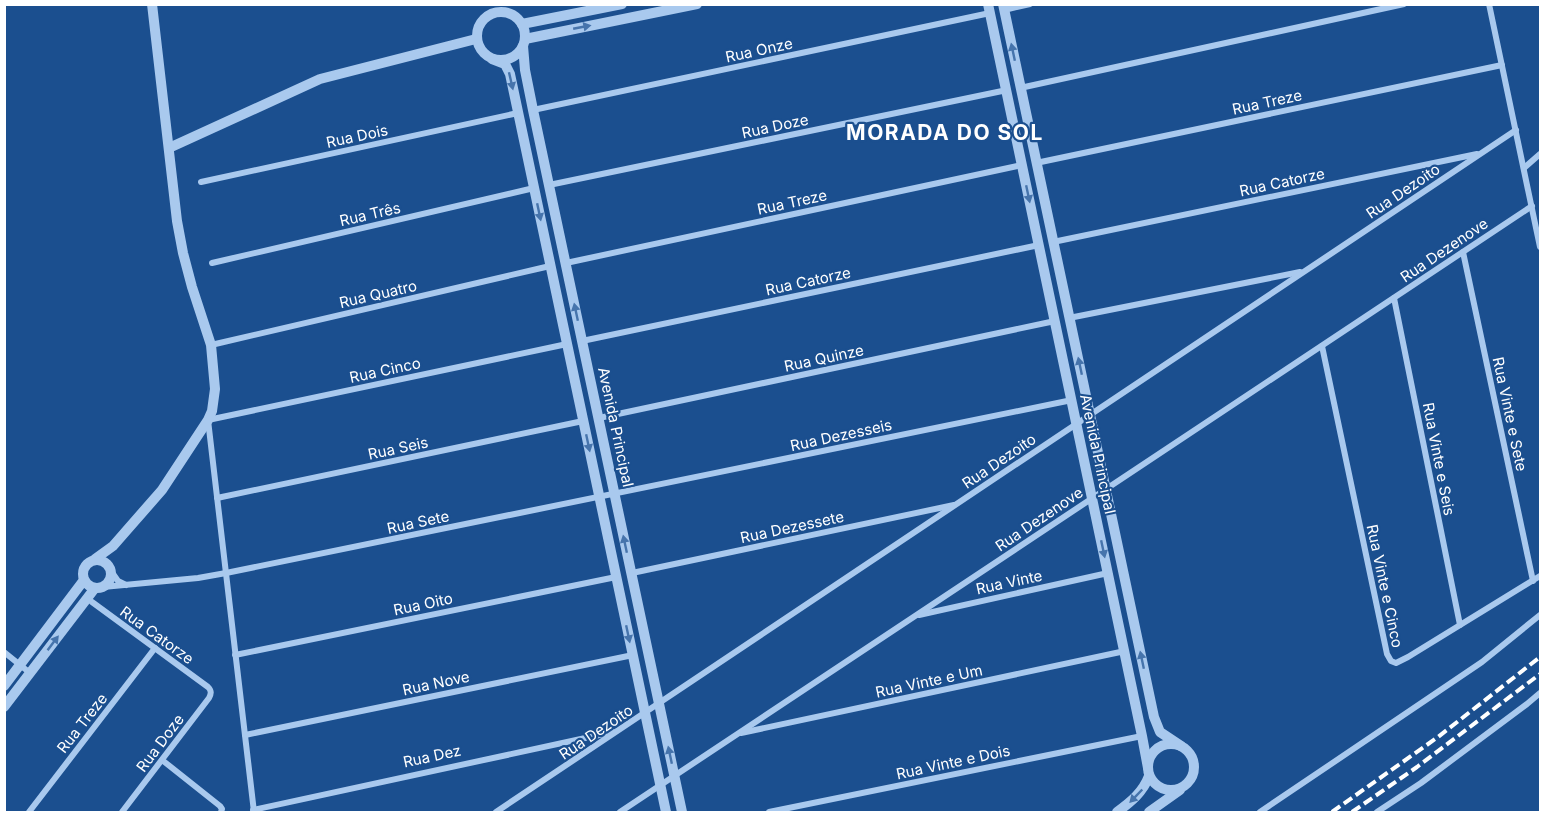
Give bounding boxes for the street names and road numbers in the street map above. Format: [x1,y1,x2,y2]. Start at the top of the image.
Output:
street label: Rua Onze [724,34,794,66]
street label: Rua Treze [1230,85,1304,119]
street label: Rua Doze [740,110,810,142]
street label: Rua Dois [324,120,390,152]
street label: Rua Dezoito [1362,159,1444,223]
street label: Rua Catorze [1238,164,1326,200]
street label: Rua Treze [755,185,829,219]
street label: Rua Três [338,198,402,230]
street label: Rua Dezenove [1396,214,1492,286]
street label: Rua Catorze [764,263,852,299]
street label: Rua Quatro [337,276,419,312]
street label: Rua Quinze [783,340,865,376]
street label: Rua Cinco [348,353,422,387]
street label: Rua Vinte e Sete [1489,355,1531,473]
street label: Avenida Principal [594,365,638,489]
street label: Avenida Principal [1076,392,1120,516]
street label: Rua Vinte e Seis [1419,401,1459,517]
street label: Rua Dezesseis [788,415,894,455]
street label: Rua Dezoito [958,429,1040,493]
street label: Rua Seis [366,432,430,464]
street label: Rua Dezenove [991,483,1087,555]
street label: Rua Sete [385,506,451,538]
street label: Rua Dezessete [738,507,846,547]
street label: Rua Vinte e Cinco [1363,523,1407,649]
street label: Rua Vinte [974,566,1044,598]
street label: Rua Oito [392,588,454,620]
street label: Rua Catorze [116,602,198,668]
street label: Rua Vinte e Um [874,660,984,702]
street label: Rua Nove [401,667,471,699]
street label: Rua Treze [53,689,111,757]
street label: Rua Dezoito [555,700,637,764]
street label: Rua Doze [132,710,188,776]
street label: Rua Dez [401,741,463,771]
street label: Rua Vinte e Dois [894,741,1012,783]

